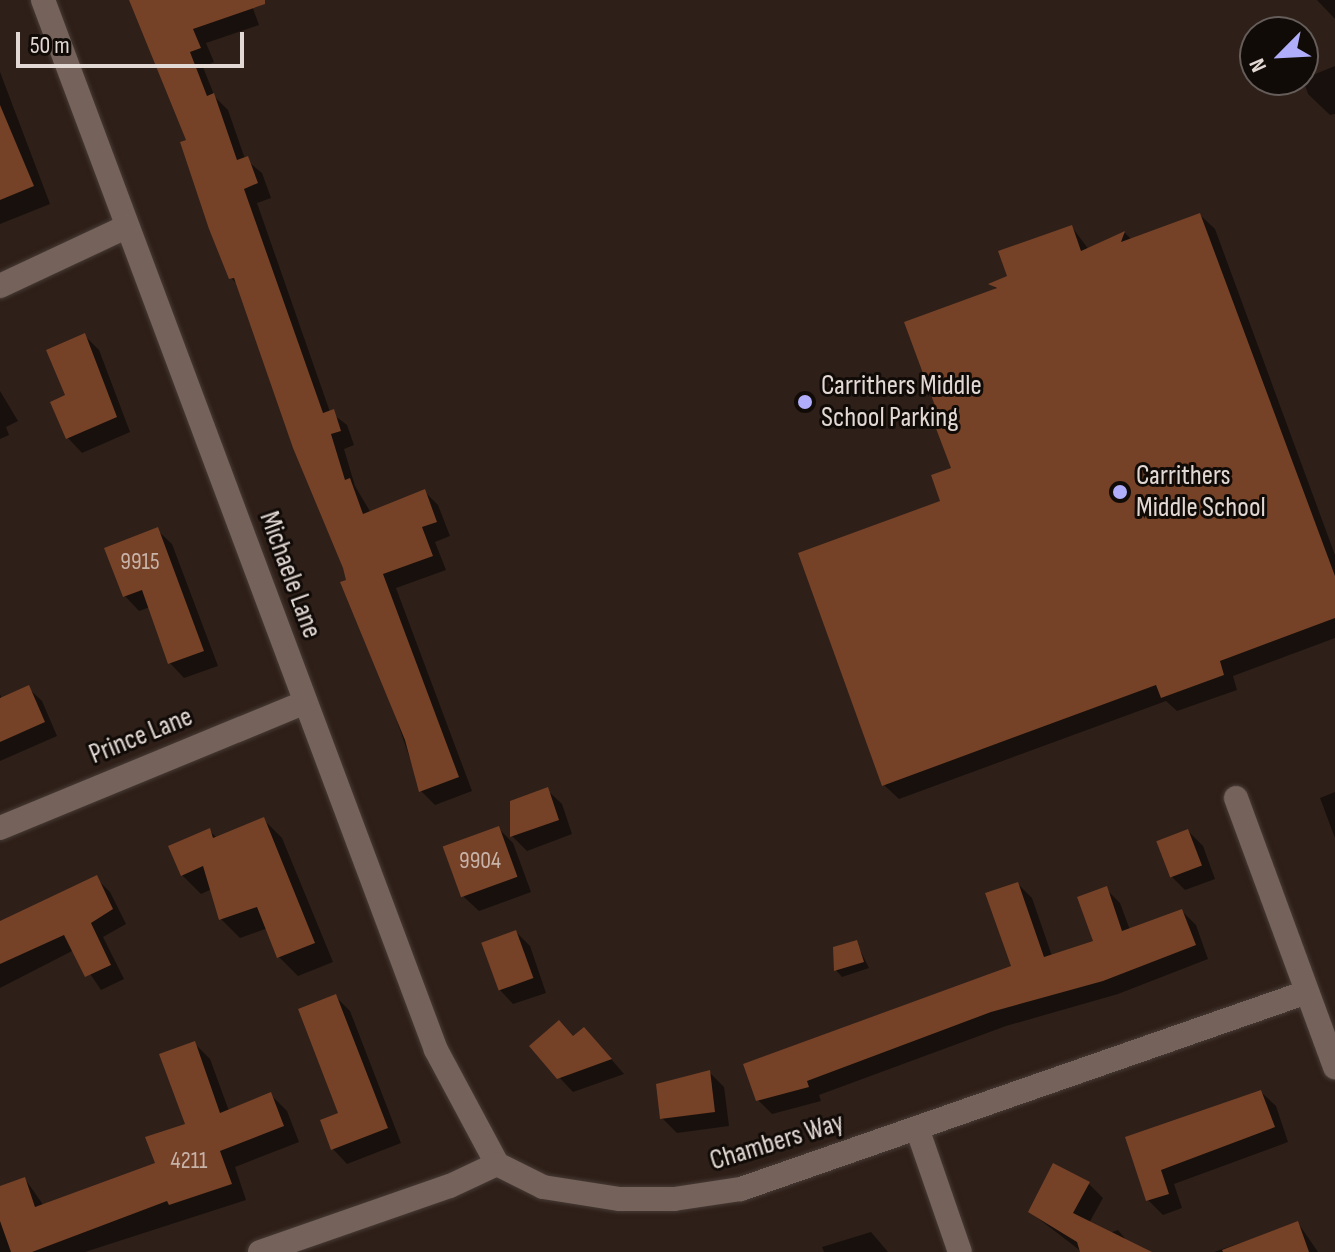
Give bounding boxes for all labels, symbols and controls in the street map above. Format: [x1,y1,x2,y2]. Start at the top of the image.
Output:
scale bar [20,16,248,66]
north arrow [1239,16,1319,96]
text: 50 m [30,31,70,60]
text: N [1244,54,1273,76]
place label: Carrithers Middle School Parking [821,369,982,435]
marker: Carrithers Middle School Parking [796,393,814,411]
place label: Carrithers Middle School [1136,459,1266,525]
marker: Carrithers Middle School [1111,483,1129,501]
street label: Michaele Lane [252,507,328,643]
house number: 9915 [120,548,160,576]
street label: Prince Lane [85,700,197,772]
house number: 9904 [459,847,501,875]
street label: Chambers Way [706,1106,848,1178]
house number: 4211 [171,1147,207,1175]

